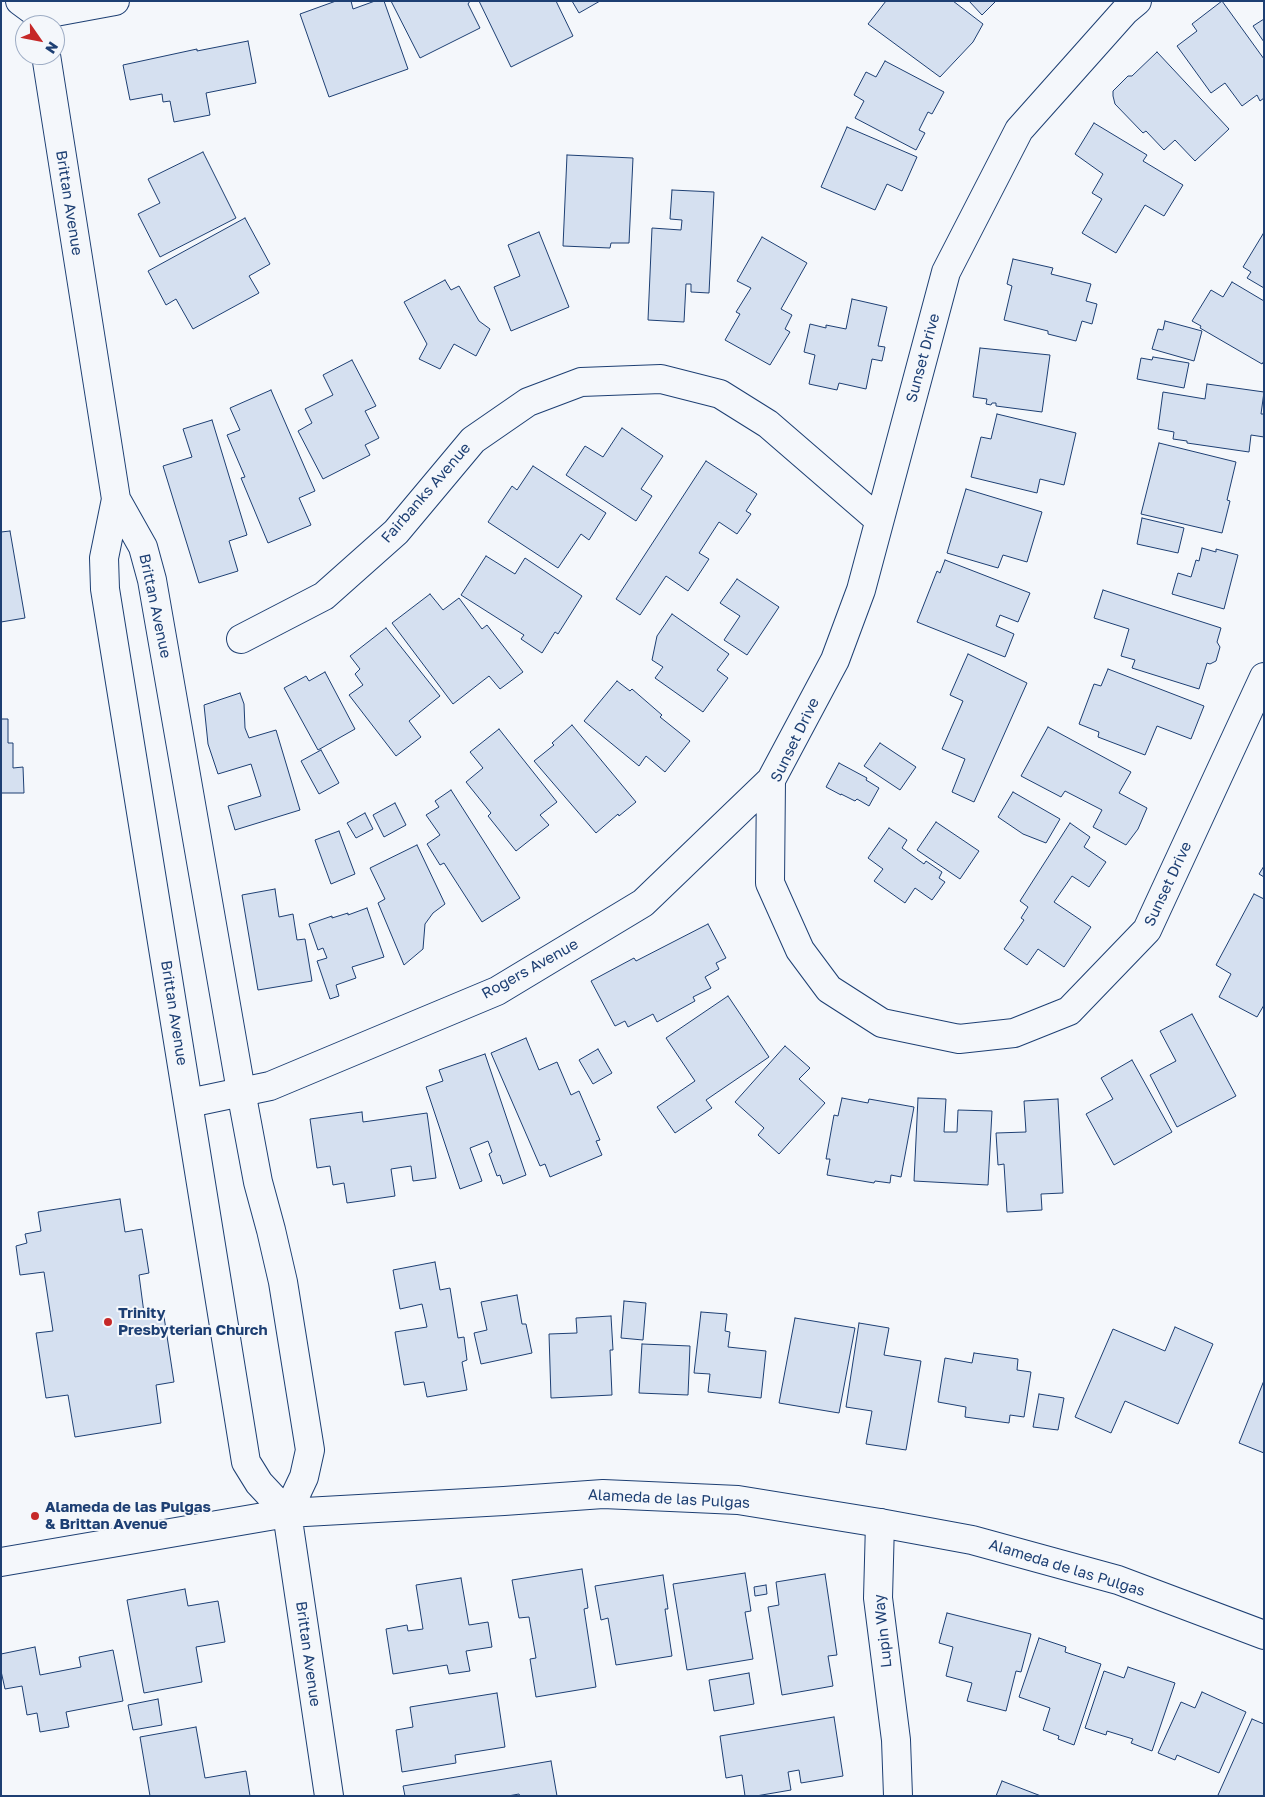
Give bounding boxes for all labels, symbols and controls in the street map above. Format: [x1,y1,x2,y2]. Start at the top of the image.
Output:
north arrow [15,15,65,65]
text: N [42,39,62,57]
street label: Brittan Avenue [52,149,86,257]
street label: Sunset Drive [902,311,944,405]
street label: Fairbanks Avenue [378,439,474,547]
street label: Brittan Avenue [135,552,175,660]
street label: Sunset Drive [767,695,823,785]
street label: Sunset Drive [1141,839,1195,929]
street label: Rogers Avenue [479,935,581,1003]
street label: Brittan Avenue [157,959,191,1067]
place label: Trinity Presbyterian Church [118,1304,267,1339]
marker: Trinity Presbyterian Church [102,1316,114,1328]
street label: Alameda de las Pulgas [587,1486,751,1512]
place label: Alameda de las Pulgas & Brittan Avenue [45,1498,211,1533]
marker: Alameda de las Pulgas & Brittan Avenue [29,1510,41,1522]
street label: Alameda de las Pulgas [987,1536,1147,1600]
street label: Lupin Way [870,1593,896,1669]
street label: Brittan Avenue [292,1600,324,1708]

